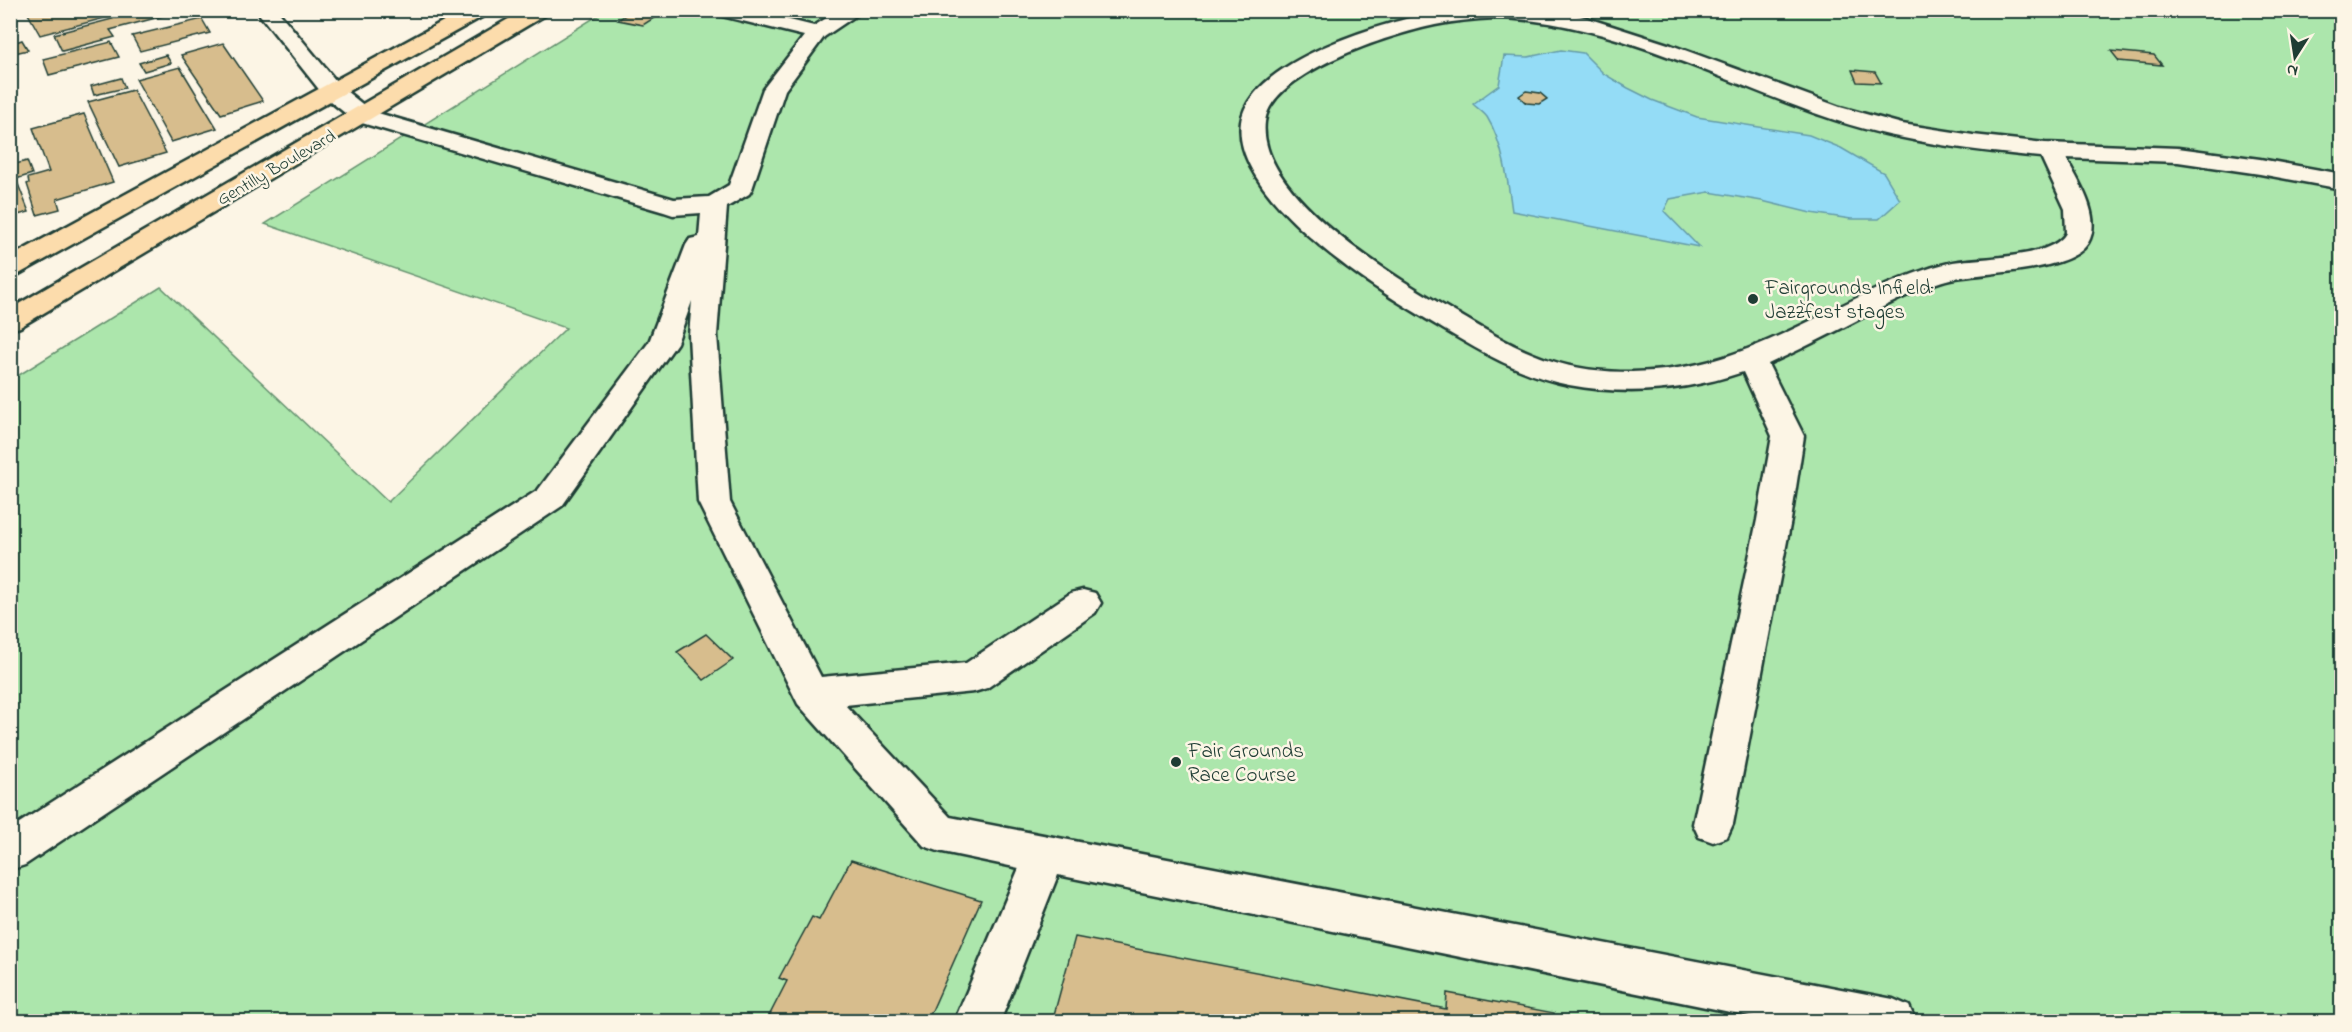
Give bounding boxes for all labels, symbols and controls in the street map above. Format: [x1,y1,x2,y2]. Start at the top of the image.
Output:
north arrow [2265,27,2325,87]
text: N [2284,57,2300,83]
street label: Gentilly Boulevard [213,124,341,213]
place label: Fairgrounds Infield: Jazzfest stages [1764,274,1933,330]
marker: Fairgrounds Infield: Jazzfest stages [1746,292,1760,306]
place label: Fair Grounds Race Course [1187,737,1304,791]
marker: Fair Grounds Race Course [1169,755,1183,769]

